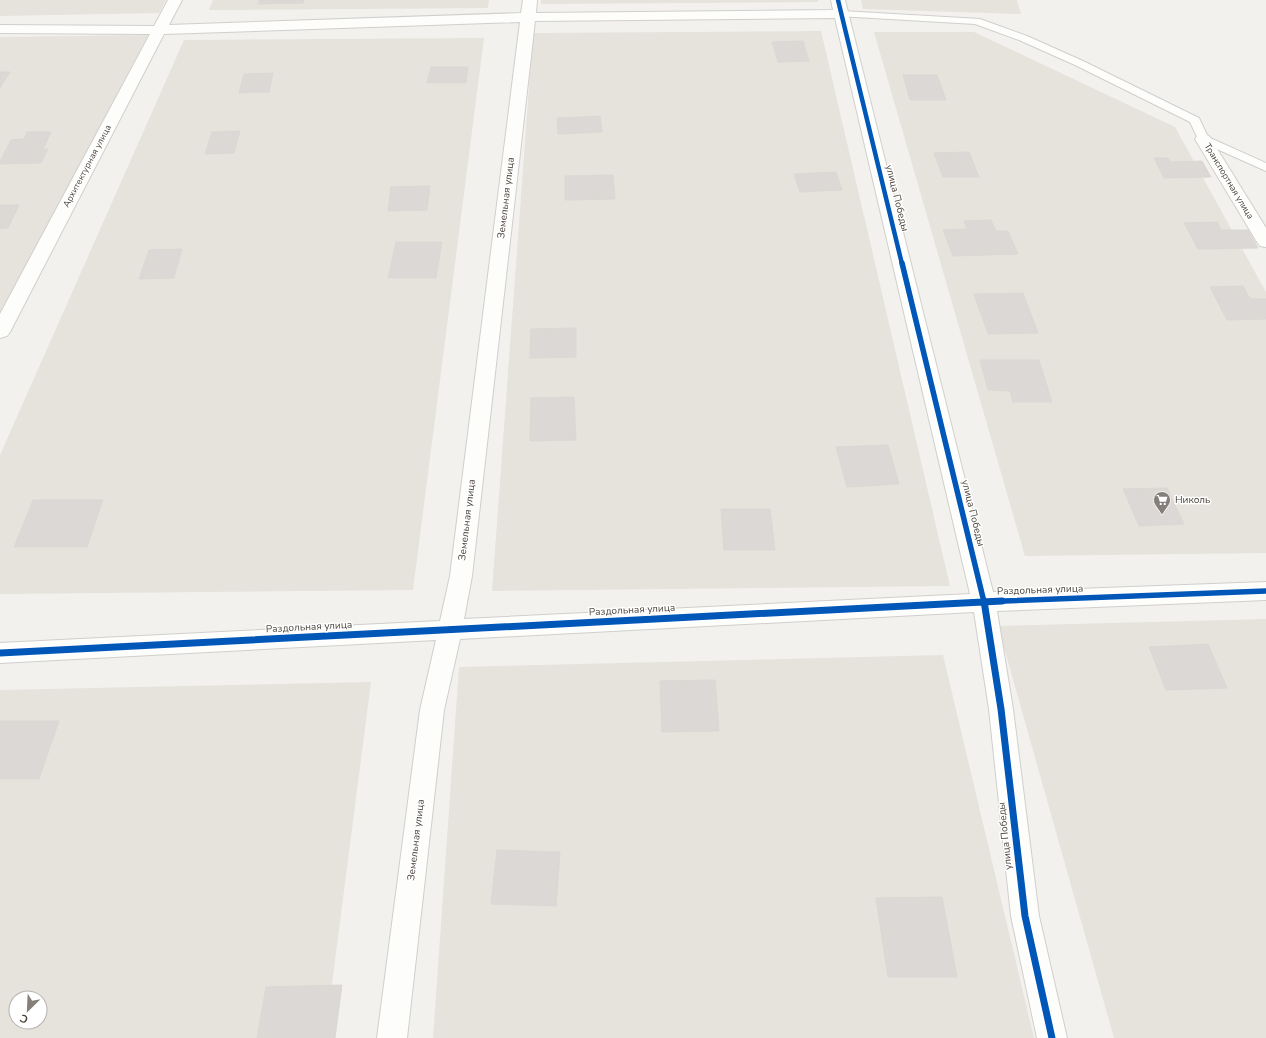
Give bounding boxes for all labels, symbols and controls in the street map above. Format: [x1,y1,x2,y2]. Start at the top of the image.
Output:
street label: Архитектурная улица [60,122,114,209]
street label: Транспортная улица [1202,141,1257,221]
street label: Земельная улица [494,156,518,240]
street label: улица Победы [882,163,912,233]
street label: Земельная улица [455,478,479,562]
street label: улица Победы [958,478,988,548]
supermarket icon: Николь [1152,490,1172,515]
place label: Николь [1175,493,1210,507]
street label: Раздольная улица [997,581,1083,599]
street label: Раздольная улица [588,601,676,619]
street label: Раздольная улица [265,618,353,636]
street label: Земельная улица [404,798,428,882]
street label: улица Победы [994,801,1016,871]
north arrow [8,990,48,1030]
text: С [17,1010,31,1027]

